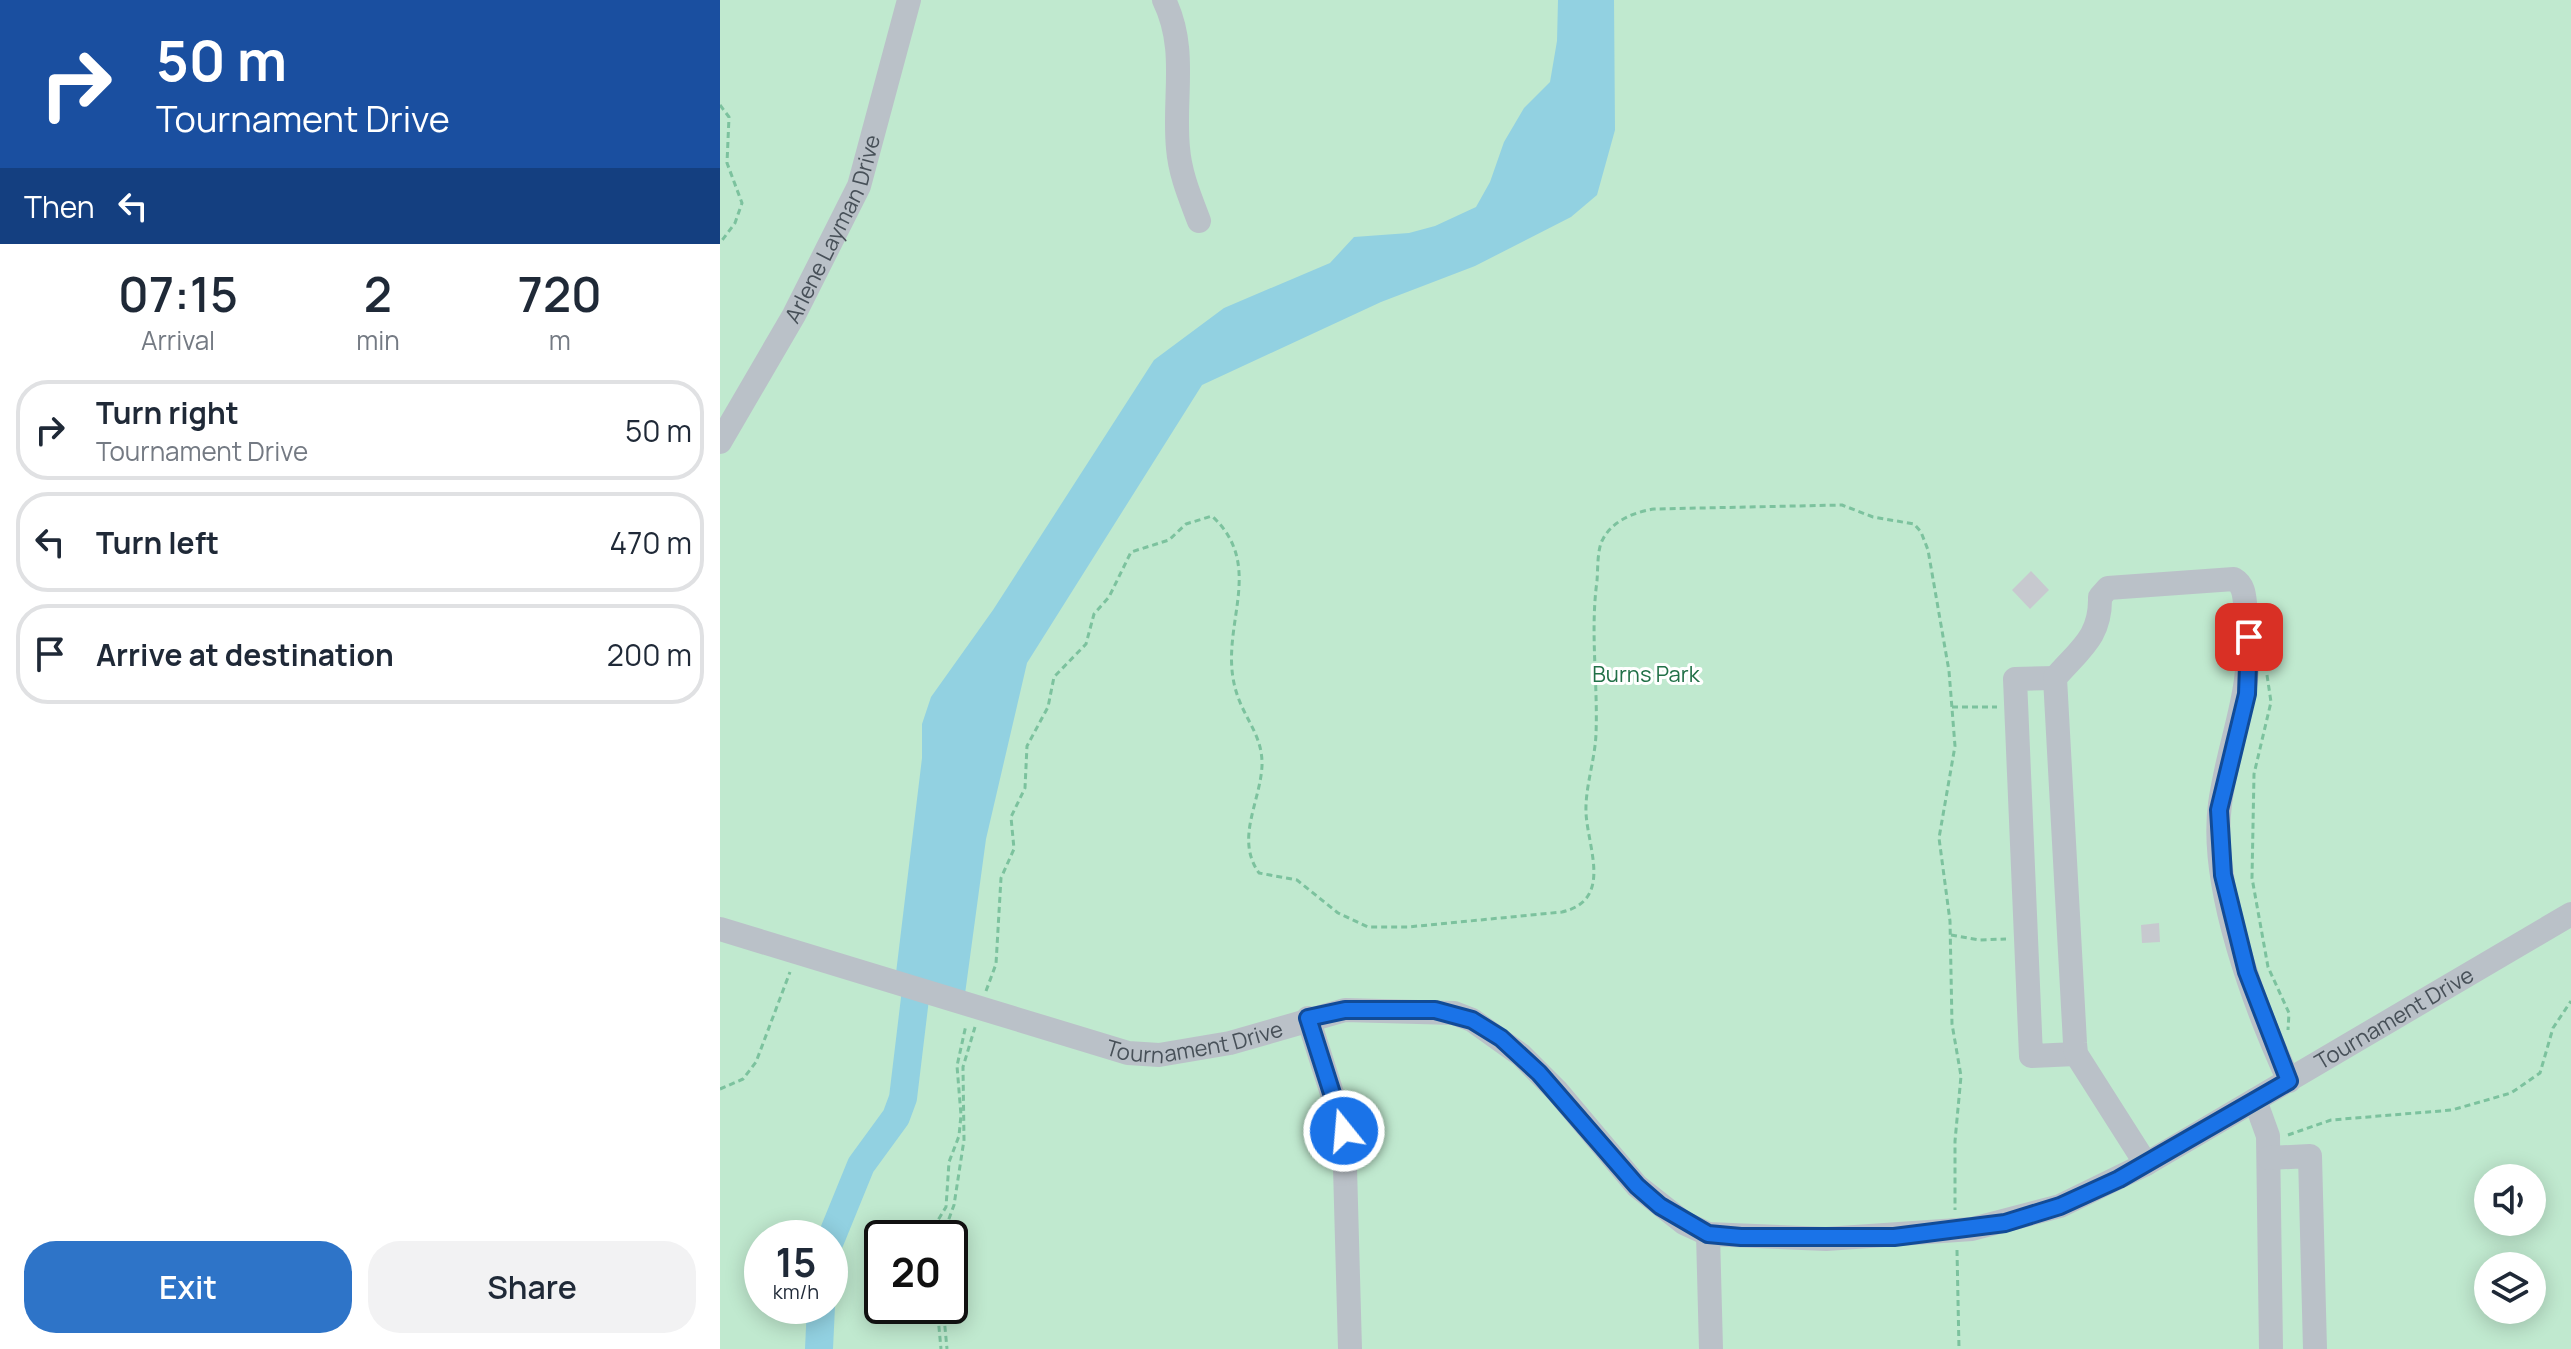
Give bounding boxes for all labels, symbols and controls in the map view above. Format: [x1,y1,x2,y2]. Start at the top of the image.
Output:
text: 50 m [156,21,287,98]
icon: right [24,32,128,136]
text: Tournament Drive [156,94,450,143]
street label: Arlene Layman Drive [778,131,887,329]
icon: left [111,184,155,228]
text: Then [24,186,95,227]
text: 07:15 [118,261,238,326]
text: 2 [364,261,392,326]
text: 720 [518,261,602,326]
text: Arrival [141,322,215,358]
text: min [356,322,400,358]
text: m [549,322,571,358]
text: Turn right [96,392,239,433]
icon: right [28,408,72,452]
text: 50 m [625,410,692,451]
text: Tournament Drive [96,433,308,469]
icon: left [28,520,72,564]
text: Turn left [96,522,219,563]
text: 470 m [610,522,692,563]
pin [2215,603,2283,671]
icon: arrive [2227,615,2271,659]
icon: arrive [28,632,72,676]
text: Arrive at destination [96,634,394,675]
text: 200 m [607,634,692,675]
park label: Burns Park [1592,659,1701,689]
street label: Tournament Drive [2309,960,2479,1077]
street label: Tournament Drive [1102,1014,1286,1070]
position arrow [1302,1089,1386,1173]
map controls [2474,1164,2546,1324]
button: sound [2474,1164,2546,1236]
speed limit sign: 20 [864,1220,968,1324]
text: 15 [776,1234,816,1289]
button: Exit [24,1241,352,1333]
button: Share [368,1241,696,1333]
button: layers [2474,1252,2546,1324]
text: km/h [773,1278,819,1305]

